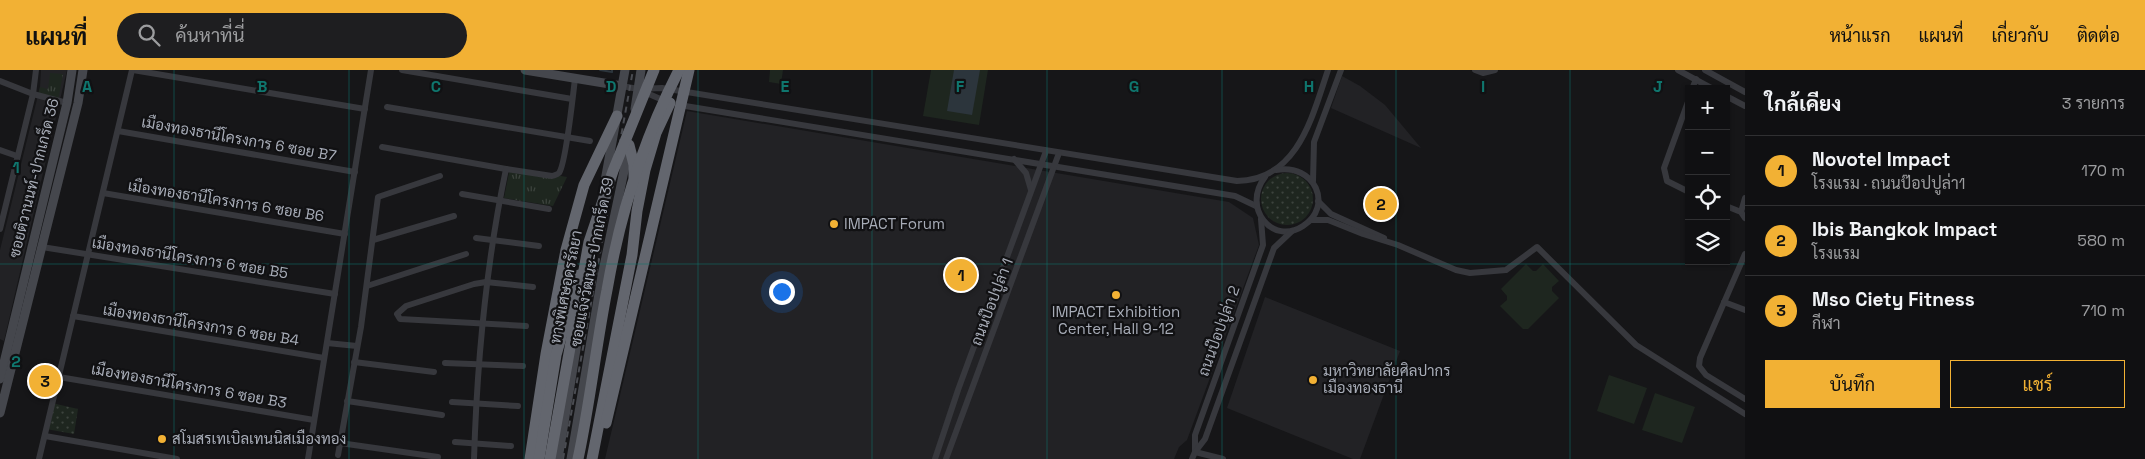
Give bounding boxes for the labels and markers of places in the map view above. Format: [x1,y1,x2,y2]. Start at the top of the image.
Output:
pin: 2 [1365,185,1397,223]
place label: IMPACT Forum [844,214,945,233]
marker: IMPACT Forum [828,218,840,230]
pin: 1 [945,256,977,294]
marker: IMPACT Exhibition Center, Hall 9-12 [1110,289,1122,301]
place label: IMPACT Exhibition Center, Hall 9-12 [1052,302,1180,338]
place label: มหาวิทยาลัยศิลปากร เมืองทองธานี [1323,361,1450,397]
pin: 3 [29,362,61,400]
marker: มหาวิทยาลัยศิลปากร เมืองทองธานี [1307,374,1319,386]
place label: สโมสรเทเบิลเทนนิสเมืองทอง [172,429,346,448]
marker: สโมสรเทเบิลเทนนิสเมืองทอง [156,433,168,445]

